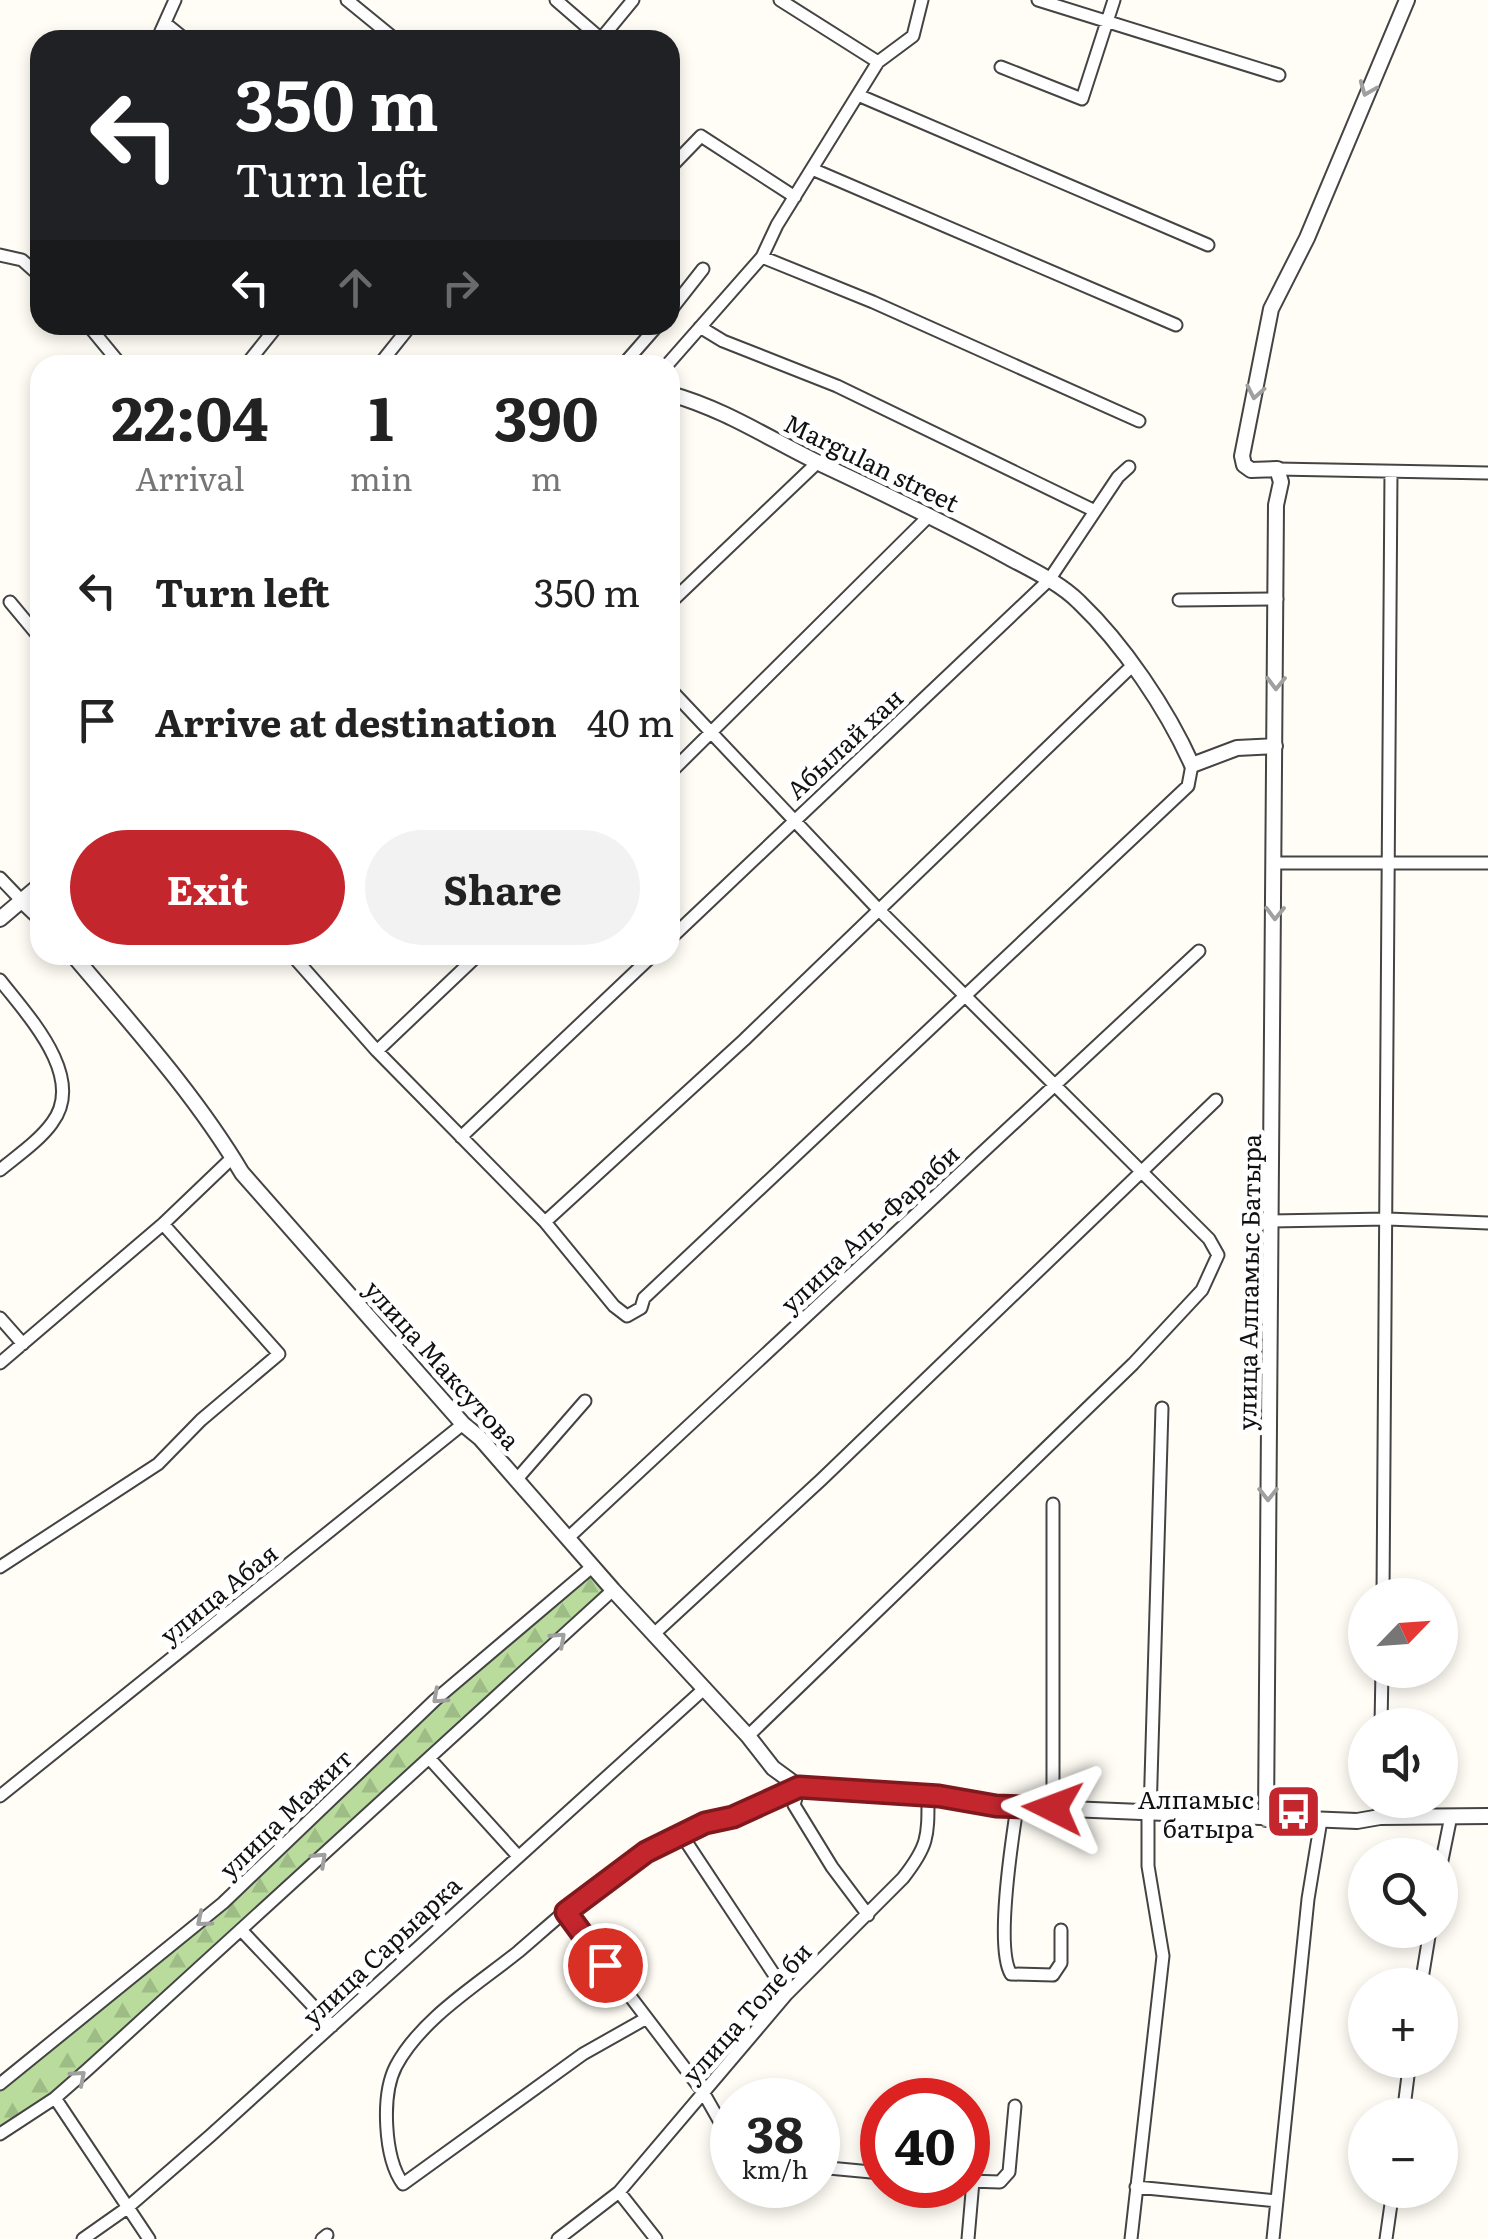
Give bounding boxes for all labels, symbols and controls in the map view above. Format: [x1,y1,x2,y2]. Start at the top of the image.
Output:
text: 350 m [235,49,439,153]
icon: left [70,70,200,200]
one-way arrow [1359,79,1379,97]
text: Turn left [235,144,427,211]
icon: left [223,260,278,315]
icon: ahead [328,260,383,315]
icon: right [433,260,488,315]
text: 22:04 [111,370,269,459]
text: 1 [369,370,394,459]
text: 390 [494,370,599,459]
one-way arrow [1246,384,1267,401]
street label: Margulan street [778,404,966,520]
text: Arrival [135,453,245,501]
text: min [350,453,413,501]
text: m [531,453,562,501]
text: Turn left [155,562,330,619]
text: 350 m [534,562,640,619]
icon: left [70,563,125,618]
one-way arrow [1265,676,1287,692]
street label: Абылай хан [777,679,911,807]
text: Arrive at destination [155,692,557,749]
text: 40 m [587,692,674,749]
icon: arrive [70,693,125,748]
button: Exit [70,830,345,945]
button: Share [365,830,640,945]
one-way arrow [1264,906,1285,922]
street label: улица Алпамыс Батыра [1227,1133,1269,1431]
street label: улица Аль-Фараби [771,1135,967,1321]
street label: улица Максутова [357,1271,530,1458]
one-way arrow [1257,1486,1279,1502]
street label: улица Абая [151,1534,285,1652]
north arrow [1348,1578,1458,1688]
map controls [1348,1578,1458,2208]
one-way arrow [547,1632,566,1650]
one-way arrow [432,1685,451,1703]
button: sound [1348,1708,1458,1818]
street label: улица Мажит [210,1740,360,1886]
position arrow [1001,1756,1105,1860]
place label: Алпамыс батыра [1138,1780,1255,1846]
bus stop icon: Алпамыс батыра [1263,1782,1323,1842]
button: search [1348,1838,1458,1948]
one-way arrow [308,1853,327,1871]
street label: улица Сарыарка [293,1866,469,2034]
one-way arrow [196,1908,214,1926]
pin [563,1923,648,2008]
street label: улица Толе би [673,1933,819,2091]
icon: arrive [578,1938,633,1993]
button: + [1348,1968,1458,2078]
one-way arrow [67,2071,86,2089]
speed limit sign: 40 [860,2078,990,2208]
text: 38 [746,2094,804,2168]
button: − [1348,2098,1458,2208]
text: km/h [742,2150,808,2187]

